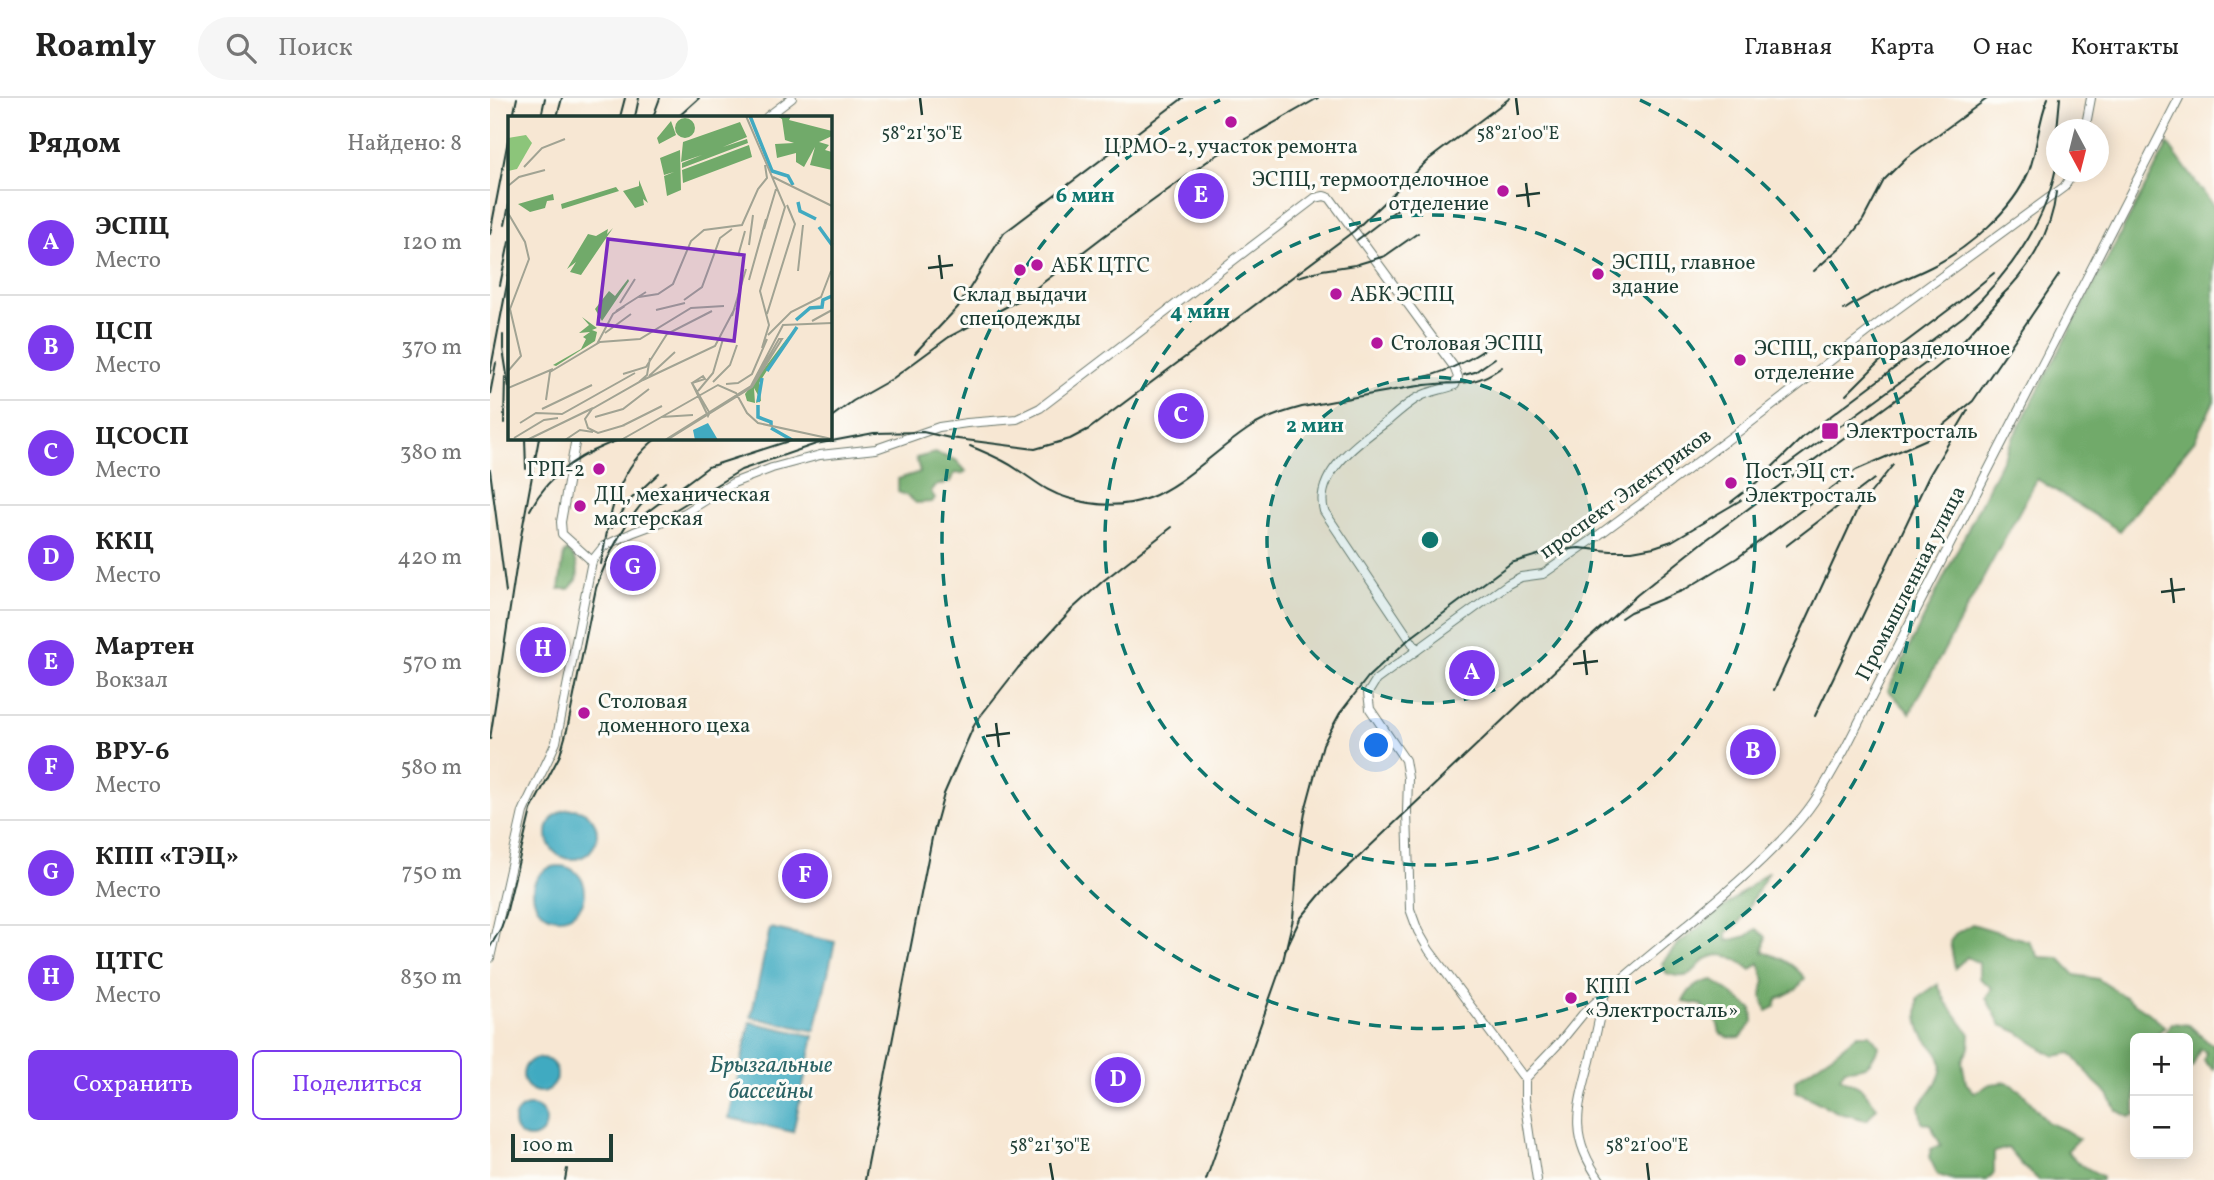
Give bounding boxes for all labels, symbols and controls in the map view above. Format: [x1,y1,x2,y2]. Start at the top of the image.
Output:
search box [198,17,688,80]
text: Roamly [35,25,156,71]
icon: search [222,29,260,67]
text: Поиск [278,30,353,66]
text: Главная [1744,31,1832,65]
text: Карта [1870,31,1935,65]
text: О нас [1973,31,2033,65]
text: Контакты [2071,31,2179,65]
marker: ЦРМО-2, участок ремонта [1223,114,1239,130]
inset map [508,116,831,439]
north arrow [2046,119,2109,182]
text: 58°21'30"E [882,122,963,147]
text: 58°21'00"E [1477,122,1560,147]
text: Рядом [28,123,121,165]
text: Найдено: 8 [347,128,462,160]
place label: ЦРМО-2, участок ремонта [1104,133,1358,162]
place label: ЭСПЦ, термоотделочное отделение [1252,166,1489,219]
pin: E [1178,170,1224,222]
text: 6 мин [1056,182,1114,211]
marker: ЭСПЦ, термоотделочное отделение [1495,183,1511,199]
text: ЭСПЦ [95,209,170,245]
text: A [43,227,59,259]
text: 120 m [402,227,462,259]
text: Место [95,245,161,277]
place label: ЭСПЦ, главное здание [1612,249,1755,302]
place label: АБК ЦТГС [1051,252,1150,281]
marker: АБК ЦТГС [1029,257,1045,273]
marker: Склад выдачи спецодежды [1012,262,1028,278]
marker: ЭСПЦ, главное здание [1590,266,1606,282]
place label: Склад выдачи спецодежды [953,281,1087,334]
place label: АБК ЭСПЦ [1350,281,1455,310]
marker: АБК ЭСПЦ [1328,286,1344,302]
text: 4 мин [1170,298,1230,327]
text: ЦСП [95,314,153,350]
place label: Столовая ЭСПЦ [1391,330,1543,359]
text: B [43,332,59,364]
text: 370 m [401,332,462,364]
marker: Столовая ЭСПЦ [1369,335,1385,351]
place label: ЭСПЦ, скрапоразделочное отделение [1754,335,2010,388]
text: Место [95,350,161,382]
marker: ЭСПЦ, скрапоразделочное отделение [1732,352,1748,368]
pin: C [1158,390,1204,442]
text: 2 мин [1286,412,1344,441]
place label: Электросталь [1846,418,1978,447]
text: ЦСОСП [95,419,189,455]
marker: Электросталь [1820,421,1840,441]
street label: проспект Электриков [1534,422,1718,567]
text: C [44,437,58,469]
text: 380 m [400,437,462,469]
text: Место [95,455,161,487]
place label: ГРП-2 [527,456,585,485]
place label: Пост ЭЦ ст. Электросталь [1745,458,1877,511]
marker: ГРП-2 [591,461,607,477]
marker: Пост ЭЦ ст. Электросталь [1723,475,1739,491]
place label: ДЦ, механическая мастерская [594,481,770,534]
street label: Промышленная улица [1849,481,1973,686]
marker: ДЦ, механическая мастерская [572,498,588,514]
text: ККЦ [95,524,154,560]
centre of rings [1418,528,1442,552]
text: D [43,542,59,574]
text: 420 m [397,542,462,574]
pin: G [610,542,656,594]
text: Место [95,560,161,592]
pin: H [520,624,566,676]
text: Мартен [95,629,195,665]
text: E [44,647,58,679]
text: 570 m [402,647,462,679]
pin: A [1449,647,1495,699]
text: Вокзал [95,665,168,697]
place label: Столовая доменного цеха [598,688,751,741]
marker: Столовая доменного цеха [576,705,592,721]
pin: B [1730,726,1776,778]
your location [1359,728,1393,762]
text: ВРУ-6 [95,734,170,770]
text: F [44,752,58,784]
text: 580 m [400,752,462,784]
text: Место [95,770,161,802]
text: КПП «ТЭЦ» [95,839,239,875]
pin: F [782,850,828,902]
text: G [43,857,59,889]
text: 750 m [401,857,462,889]
text: Место [95,875,161,907]
text: ЦТГС [95,944,164,980]
text: H [42,962,60,994]
text: 830 m [400,962,462,994]
place label: КПП «Электросталь» [1585,973,1738,1026]
text: Место [95,980,161,1012]
marker: КПП «Электросталь» [1563,990,1579,1006]
map controls [2130,1033,2193,1159]
button: + [2130,1033,2193,1096]
button: Сохранить [28,1050,238,1120]
button: Поделиться [252,1050,462,1120]
water label: Брызгальные бассейны [710,1050,833,1108]
pin: D [1095,1054,1141,1106]
button: − [2130,1096,2193,1159]
scale bar [511,1131,612,1163]
text: 100 m [522,1133,573,1159]
text: 58°21'30"E [1010,1134,1091,1159]
text: 58°21'00"E [1606,1134,1689,1159]

